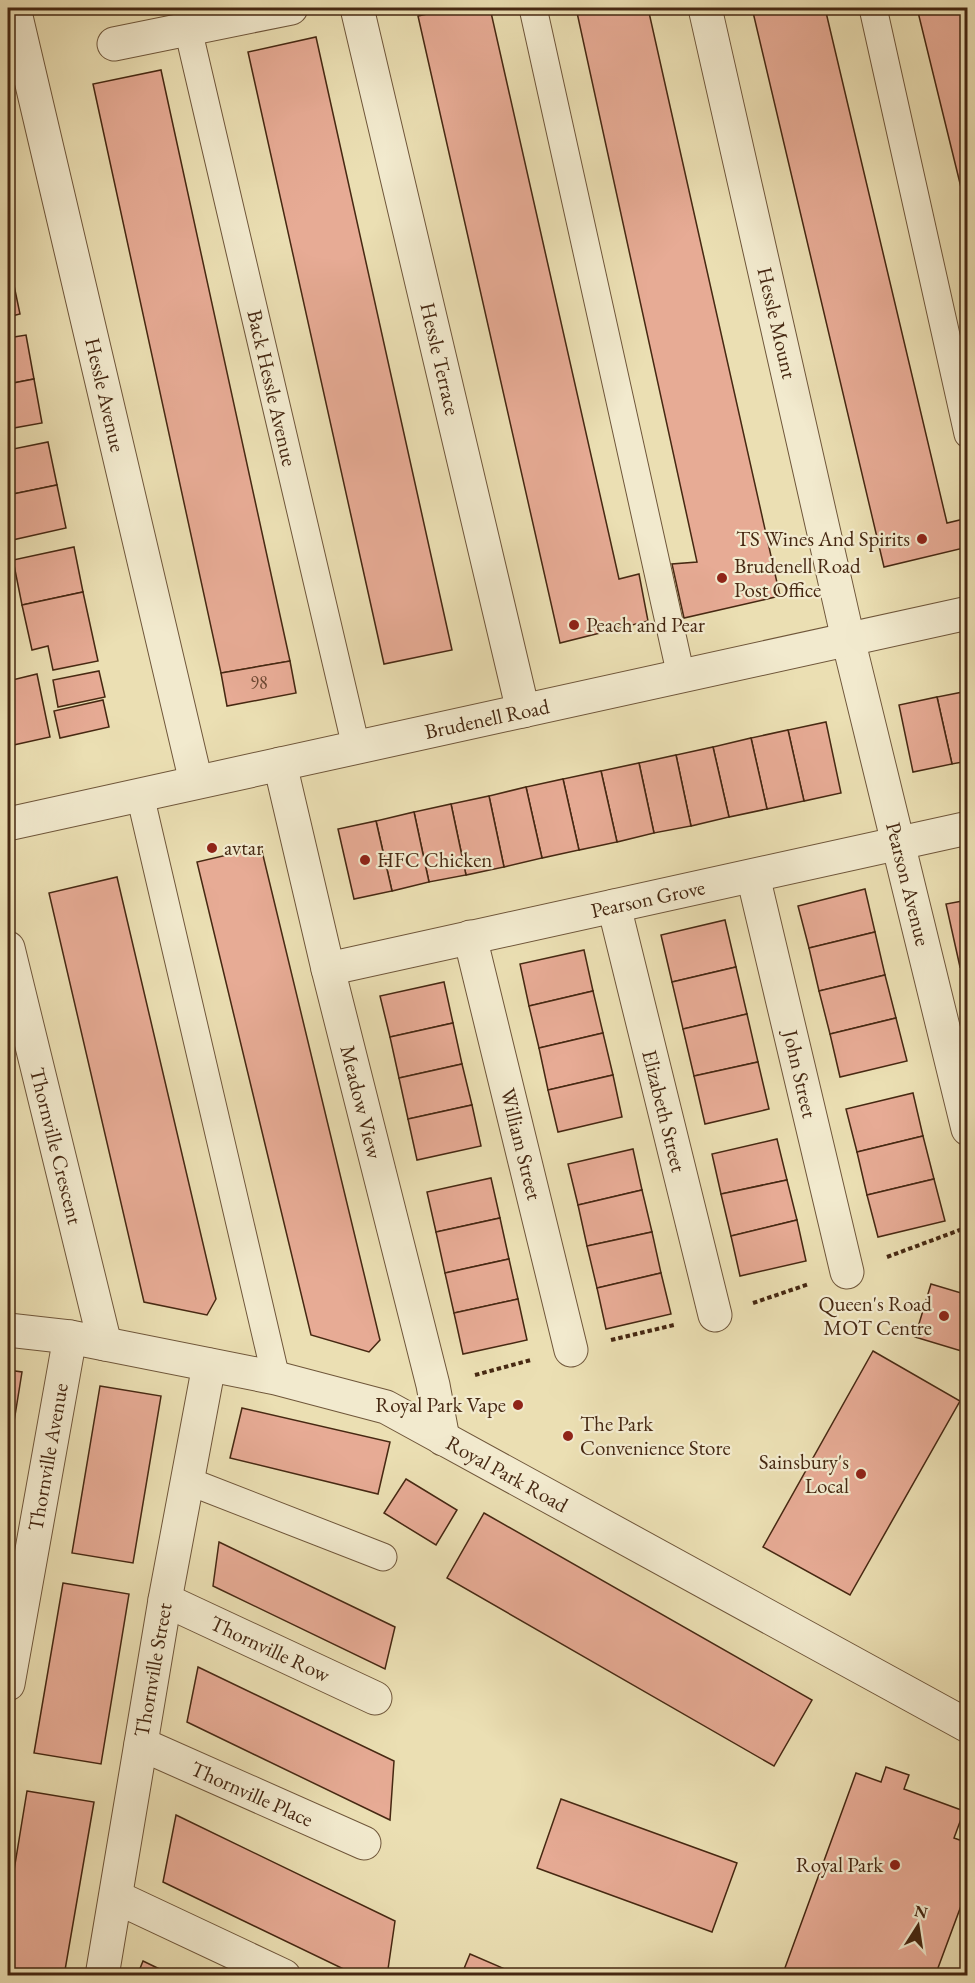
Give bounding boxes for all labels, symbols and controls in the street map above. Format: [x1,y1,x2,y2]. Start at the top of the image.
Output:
street label: Hessle Mount [752,264,804,382]
street label: Hessle Terrace [414,300,467,418]
street label: Back Hessle Avenue [241,307,304,469]
street label: Hessle Avenue [79,335,132,455]
place label: TS Wines And Spirits [736,525,910,552]
marker: TS Wines And Spirits [915,532,929,546]
place label: Brudenell Road Post Office [734,552,861,603]
marker: Brudenell Road Post Office [715,571,729,585]
place label: Peach and Pear [586,611,705,638]
marker: Peach and Pear [567,618,581,632]
house number: 98 [250,671,268,694]
street label: Brudenell Road [422,692,552,745]
street label: Pearson Avenue [880,819,937,949]
place label: avtar [224,834,263,861]
marker: avtar [205,841,219,855]
place label: HFC Chicken [377,846,492,873]
marker: HFC Chicken [358,853,372,867]
street label: Pearson Grove [588,873,707,924]
street label: John Street [777,1025,824,1121]
street label: Meadow View [334,1042,389,1162]
street label: Elizabeth Street [636,1047,693,1175]
street label: Thornville Crescent [24,1065,89,1227]
street label: William Street [495,1085,548,1203]
place label: Queen's Road MOT Centre [819,1290,932,1341]
marker: Queen's Road MOT Centre [937,1309,951,1323]
street label: Thornville Avenue [21,1381,74,1533]
place label: Royal Park Vape [375,1391,506,1418]
marker: Royal Park Vape [511,1398,525,1412]
place label: The Park Convenience Store [580,1410,731,1461]
street label: Royal Park Road [442,1429,573,1518]
marker: The Park Convenience Store [561,1429,575,1443]
place label: Sainsbury's Local [759,1448,849,1499]
marker: Sainsbury's Local [854,1467,868,1481]
street label: Thornville Street [127,1600,178,1739]
street label: Thornville Row [206,1609,335,1688]
street label: Thornville Place [187,1755,318,1833]
place label: Royal Park [796,1851,884,1878]
marker: Royal Park [888,1858,902,1872]
north arrow [888,1896,948,1956]
text: N [912,1900,930,1923]

